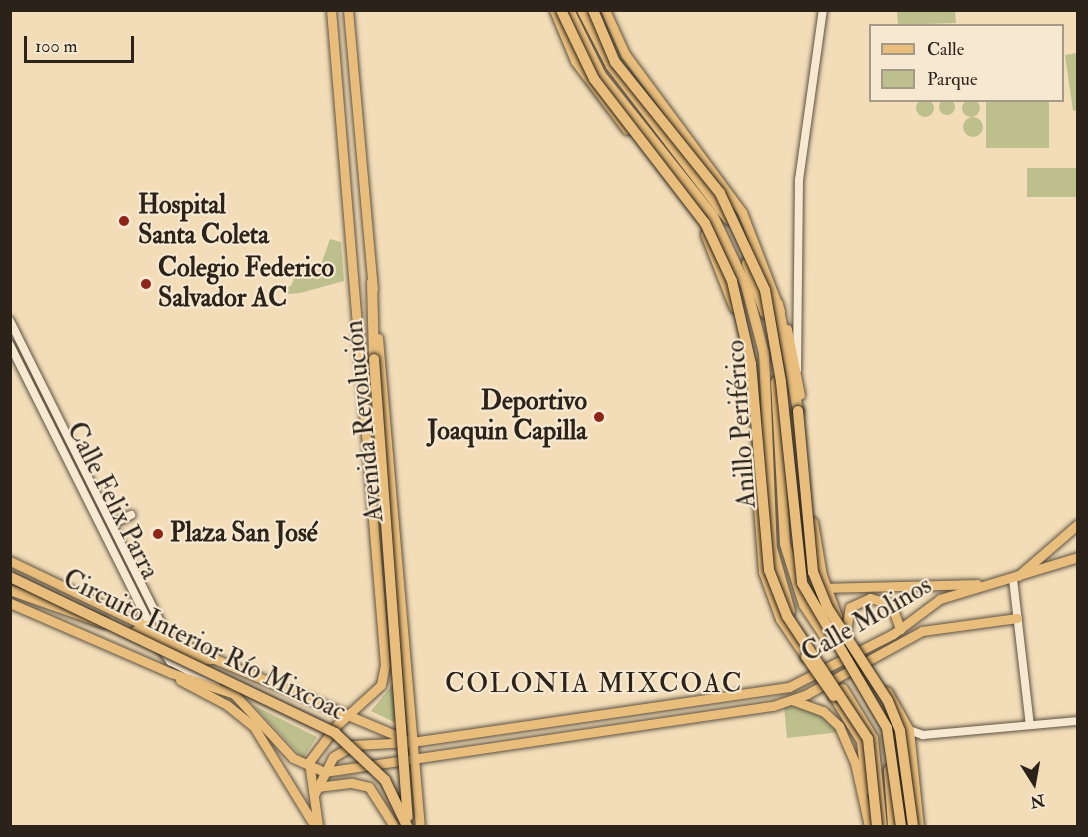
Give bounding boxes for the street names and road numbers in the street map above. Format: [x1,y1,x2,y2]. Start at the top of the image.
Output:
street label: Avenida Revolución [339,319,391,523]
street label: Anillo Periférico [721,339,763,509]
street label: Calle Felix Parra [59,417,165,585]
street label: Circuito Interior Río Mixcoac [58,564,350,728]
street label: Calle Molinos [797,570,937,670]

